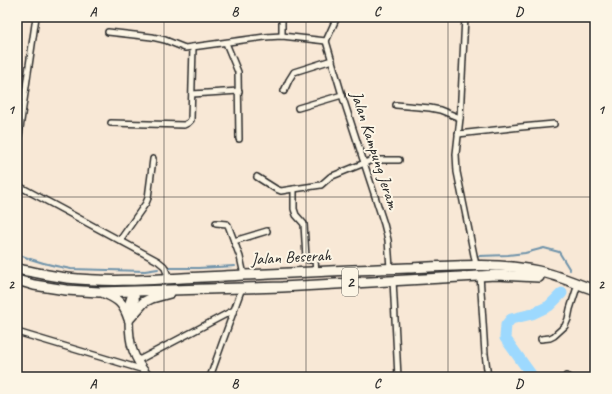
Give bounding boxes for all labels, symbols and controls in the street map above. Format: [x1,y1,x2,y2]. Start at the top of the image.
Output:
text: A [90,4,98,20]
text: B [232,4,240,20]
text: C [374,4,382,20]
text: D [515,4,524,20]
street label: Jalan Kampung Jeram [346,87,404,213]
text: 1 [8,102,16,118]
text: 1 [598,102,606,118]
street label: Jalan Beserah [249,244,333,270]
road number: 2 [342,268,358,296]
text: 2 [8,277,15,293]
text: 2 [598,277,605,293]
text: A [90,376,98,392]
text: B [232,376,240,392]
text: C [374,376,382,392]
text: D [515,376,524,392]

